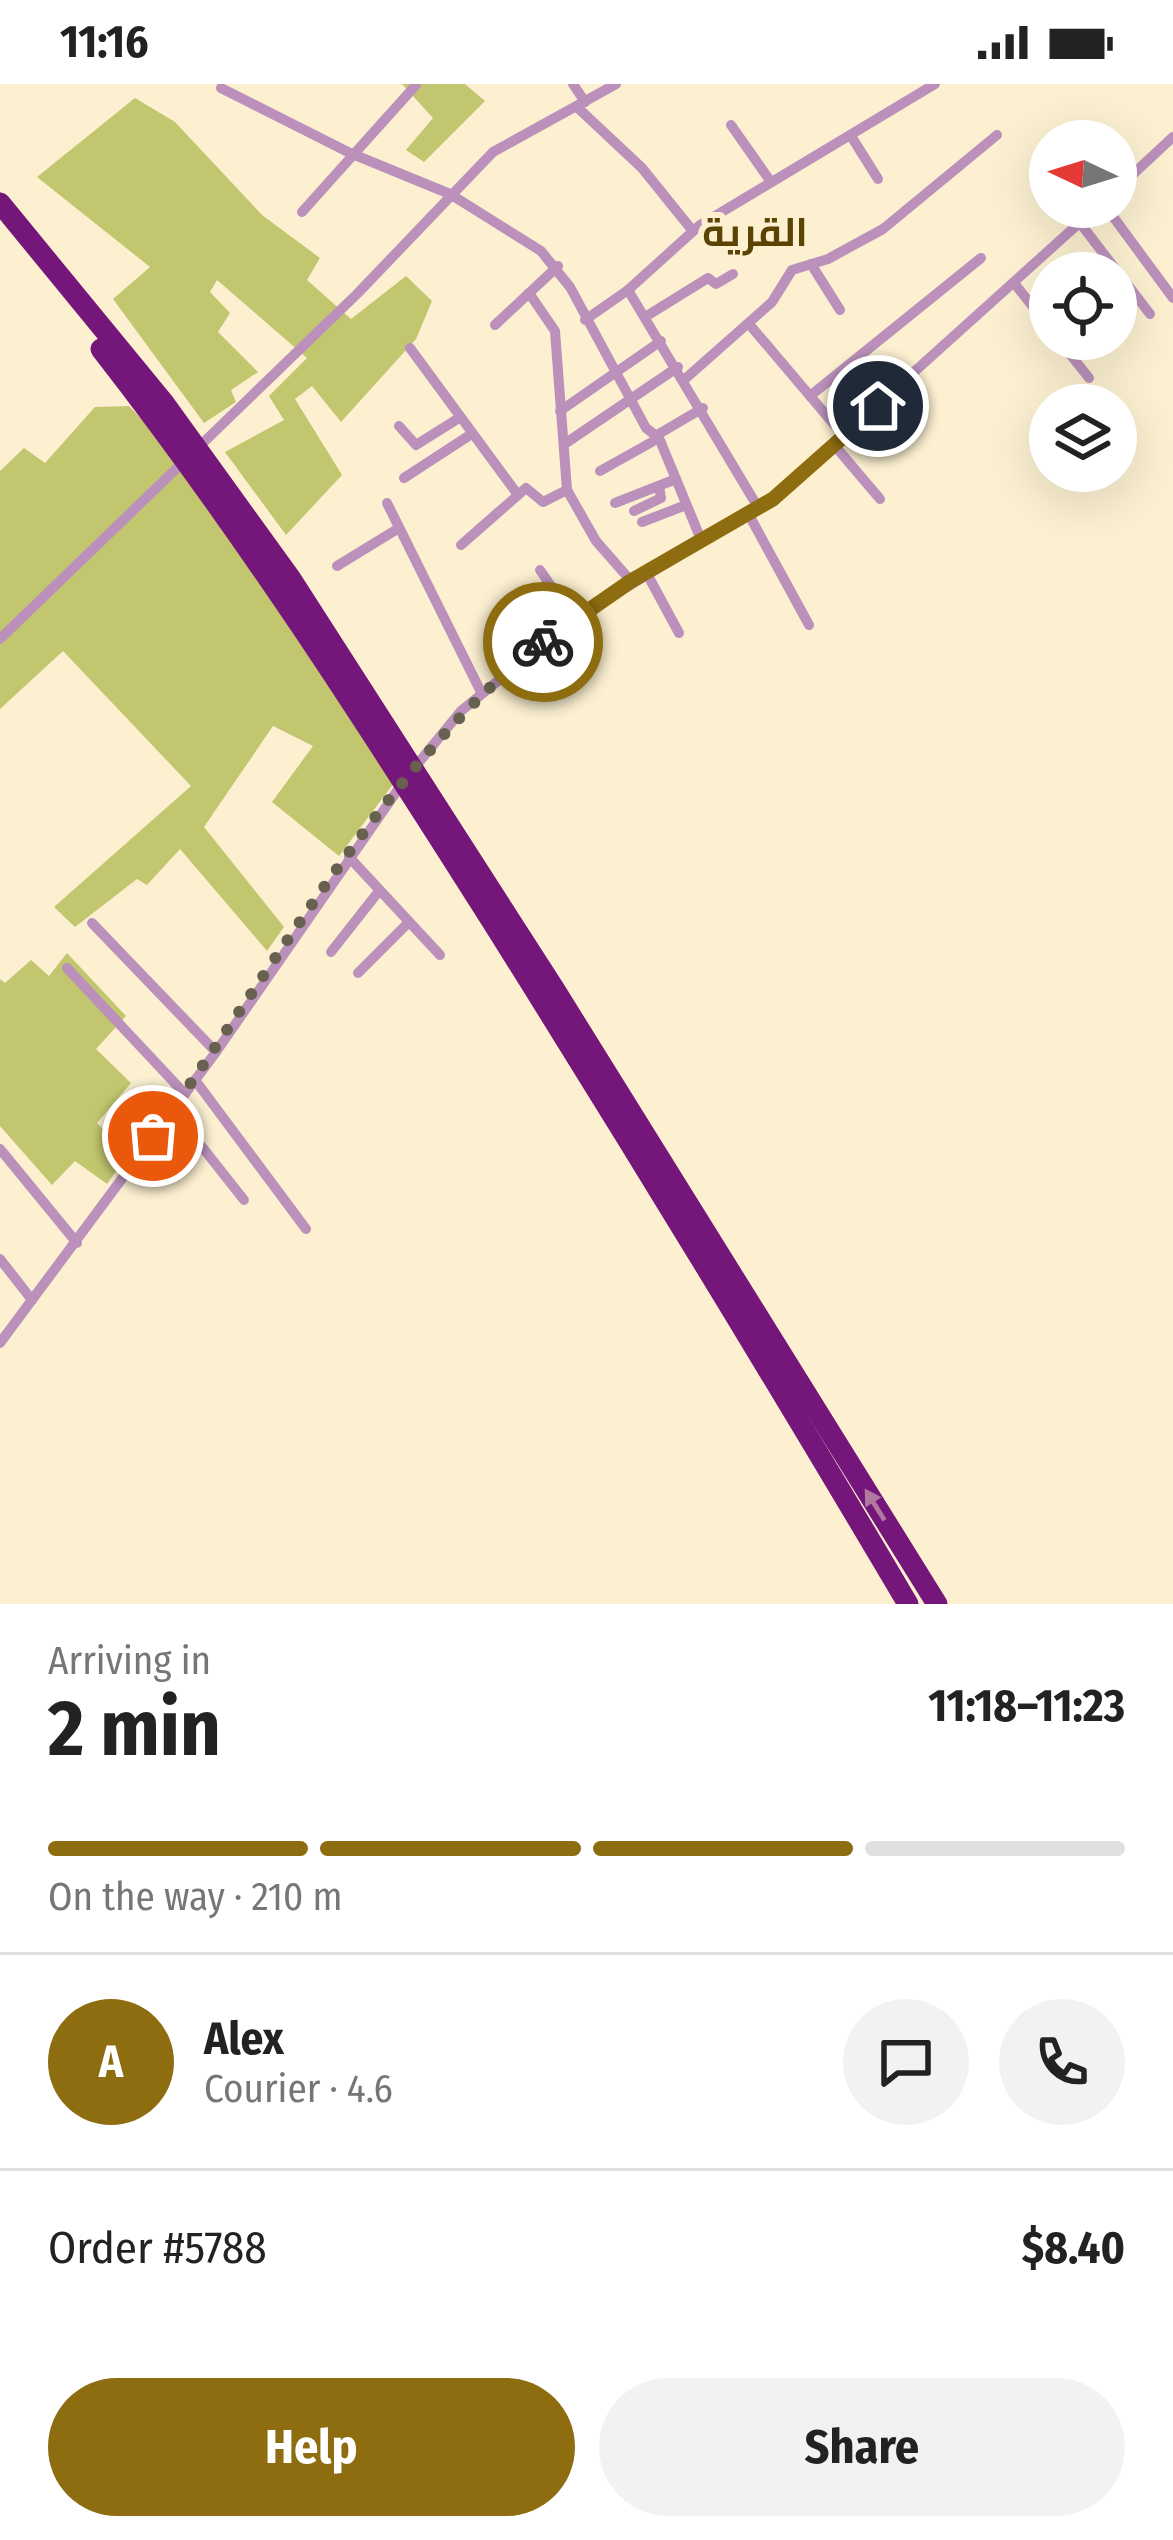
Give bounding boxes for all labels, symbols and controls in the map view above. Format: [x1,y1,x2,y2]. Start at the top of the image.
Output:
text: 11:16 [60,15,149,69]
north arrow [1029,120,1137,228]
map controls [1029,120,1137,492]
district label: القرية [702,210,808,256]
button: locate [1029,252,1137,360]
pin [827,355,929,457]
icon: home [845,373,911,439]
button: layers [1029,384,1137,492]
courier [483,582,603,702]
icon: bike [510,609,576,675]
pin [102,1085,204,1187]
icon: bag [120,1103,186,1169]
one-way arrow [864,1489,886,1521]
text: Arriving in [48,1638,211,1684]
text: 11:18–11:23 [928,1679,1125,1733]
text: 2 min [48,1682,221,1776]
text: On the way · 210 m [48,1874,343,1920]
button: chat [843,1999,969,2125]
button: phone [999,1999,1125,2125]
text: Alex [204,2012,284,2066]
text: A [99,2035,123,2089]
text: Courier · 4.6 [204,2066,393,2112]
text: Order #5788 [48,2221,267,2275]
text: $8.40 [1022,2221,1125,2275]
button: Help [48,2378,575,2516]
button: Share [599,2378,1125,2516]

